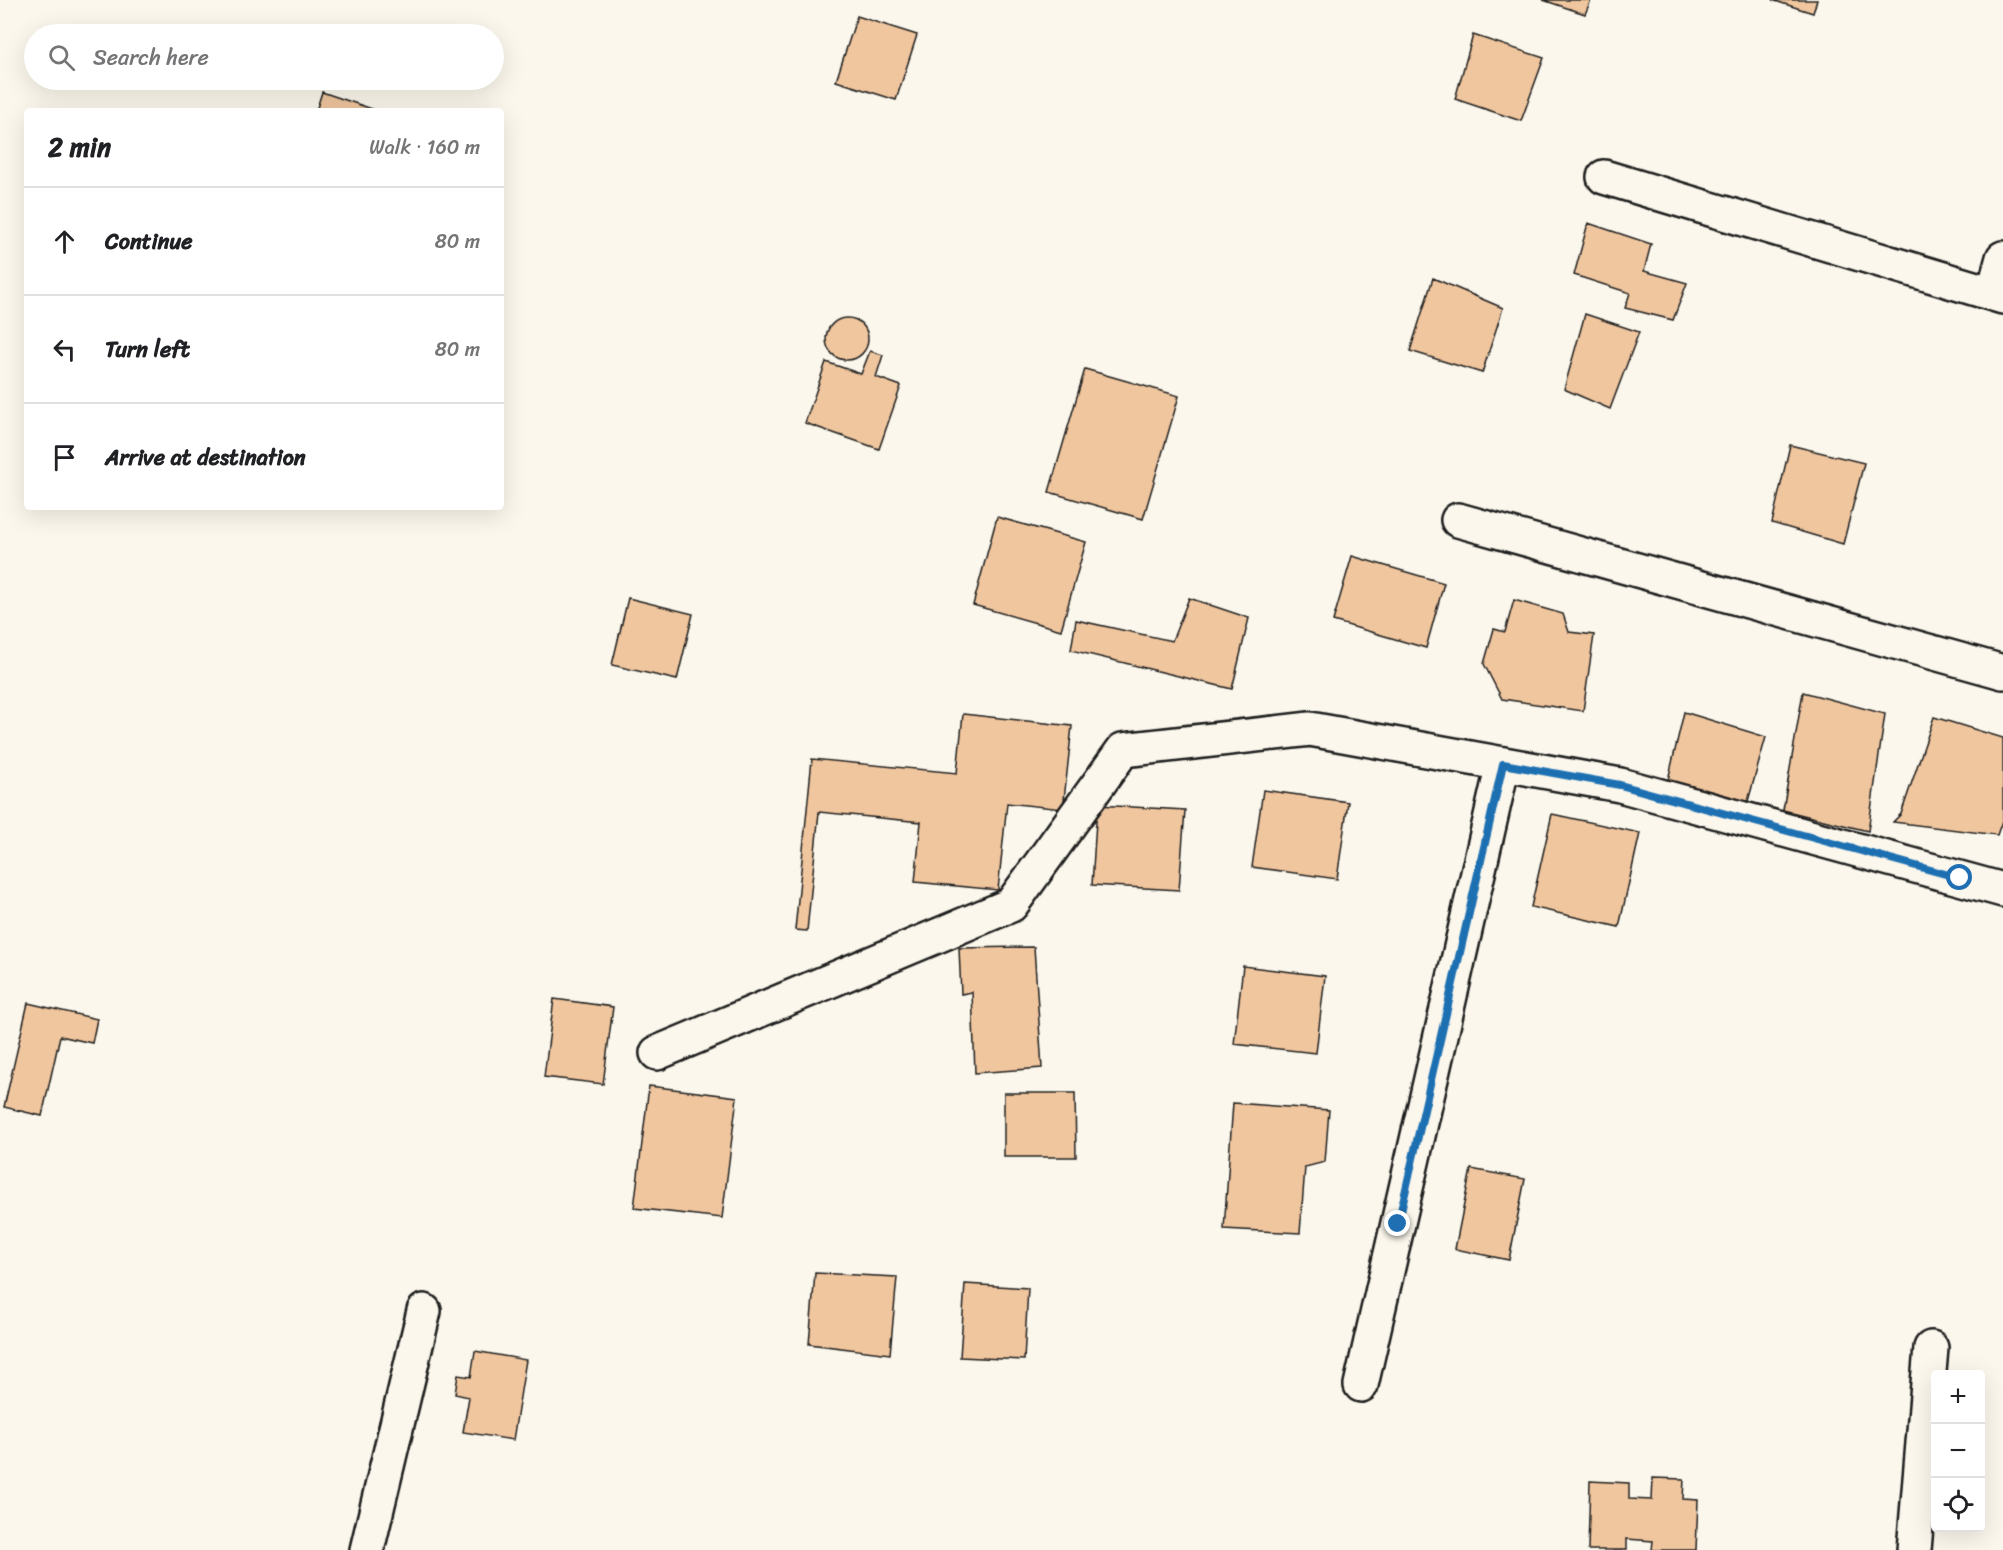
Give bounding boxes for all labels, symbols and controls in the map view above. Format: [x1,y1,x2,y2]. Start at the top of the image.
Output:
search box [24,24,504,90]
text: Search here [93,38,209,77]
icon: search [45,41,78,74]
text: 2 min [48,124,111,170]
text: Walk · 160 m [369,130,480,165]
text: Continue [105,222,193,261]
text: 80 m [435,224,480,259]
icon: ahead [48,225,81,258]
text: Turn left [105,330,190,369]
text: 80 m [435,332,480,367]
icon: left [48,333,81,366]
text: Arrive at destination [105,438,306,477]
icon: arrive [48,441,81,474]
route start [1946,864,1972,890]
route end [1384,1210,1410,1236]
map controls [1931,1370,1985,1532]
button: + [1931,1370,1985,1424]
button: − [1931,1424,1985,1478]
button: locate [1931,1478,1985,1532]

